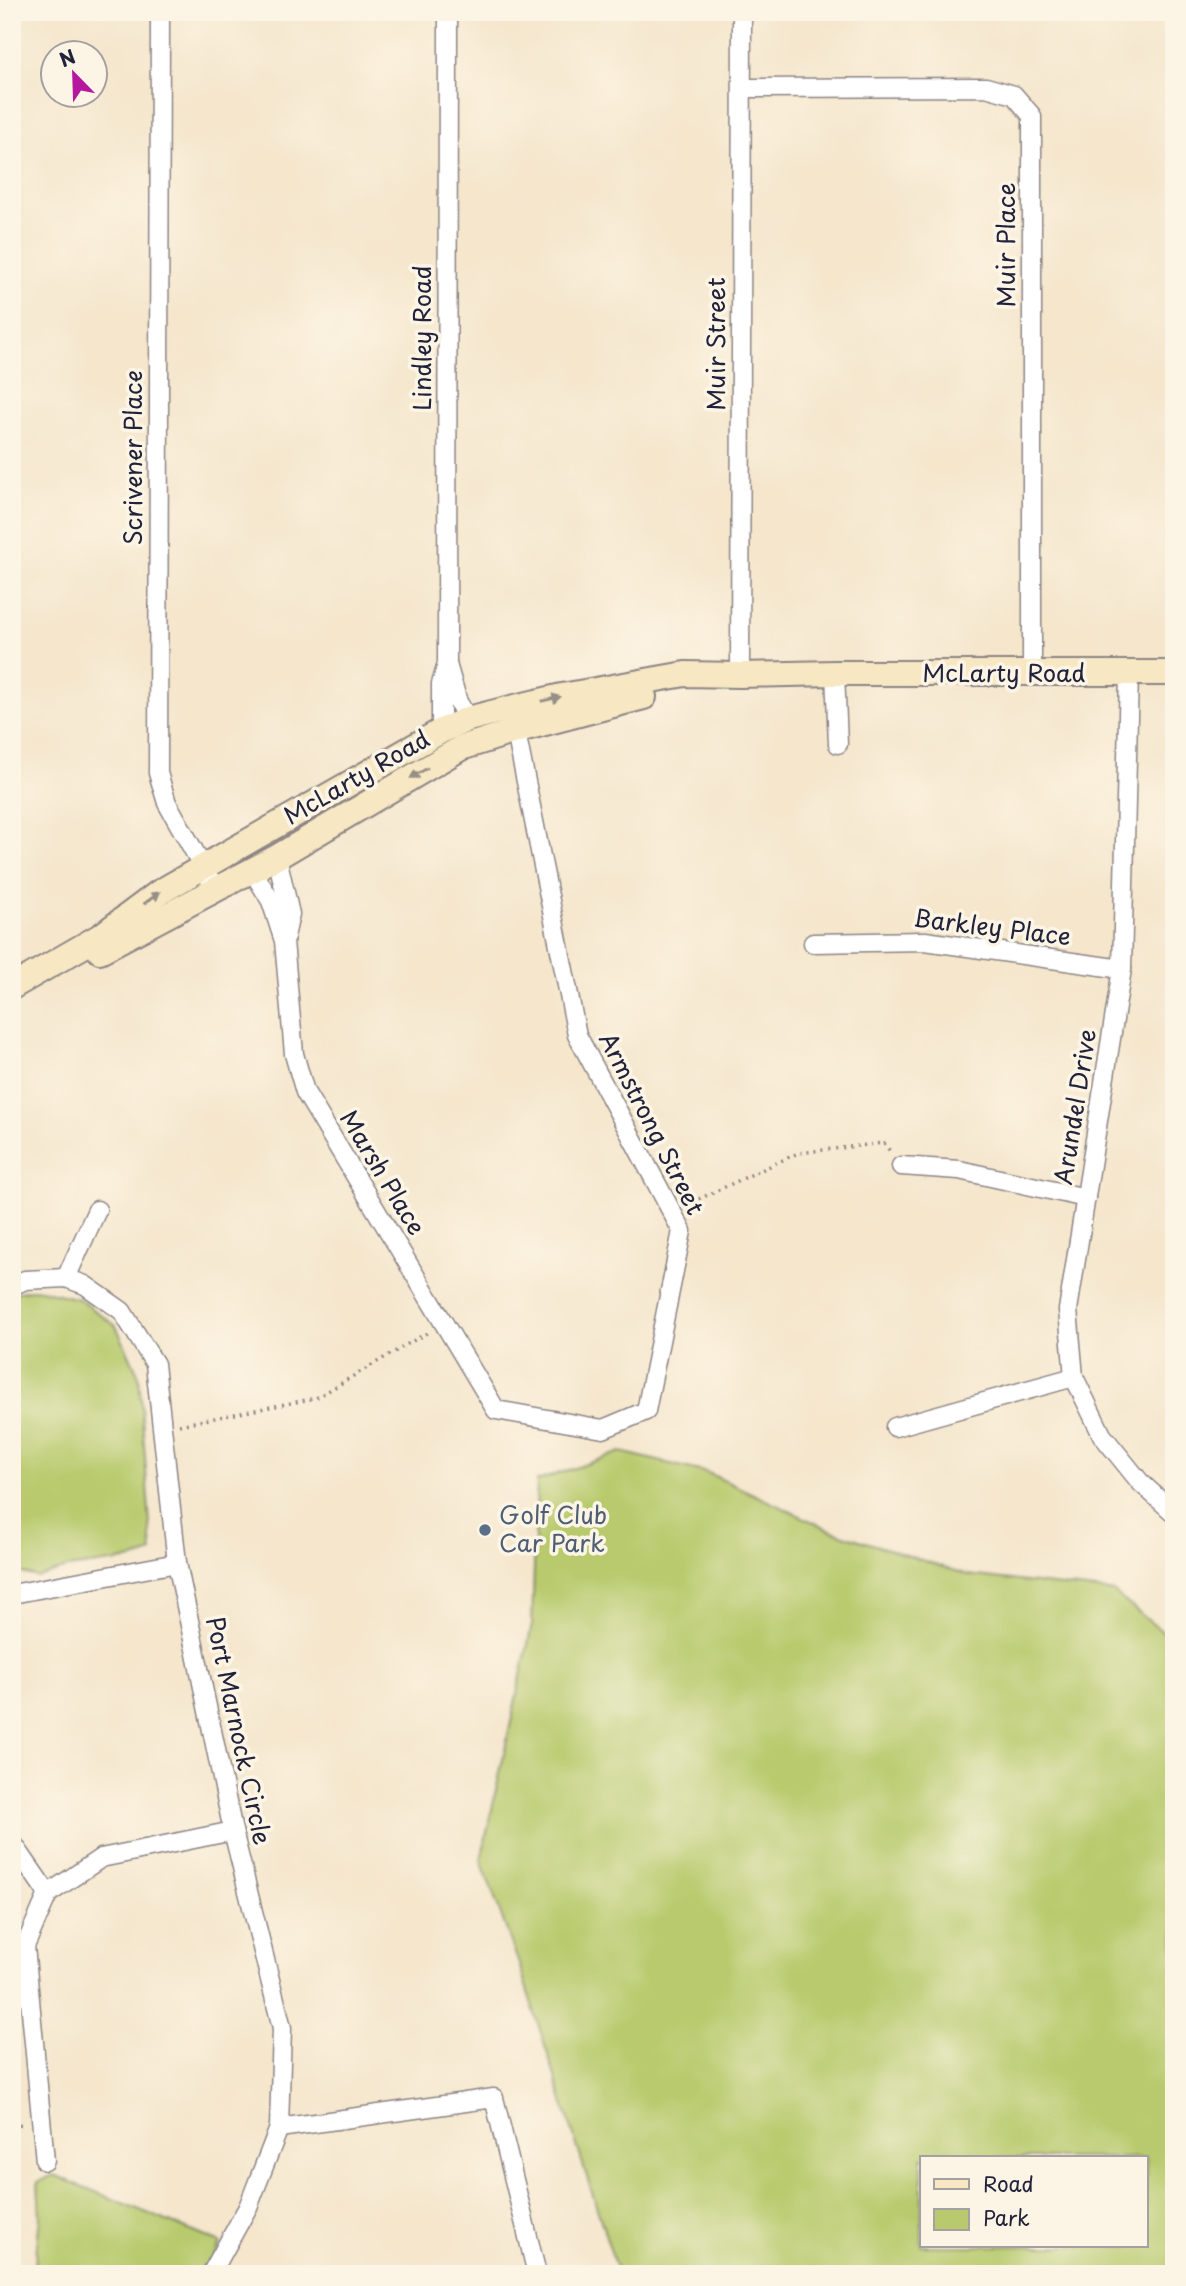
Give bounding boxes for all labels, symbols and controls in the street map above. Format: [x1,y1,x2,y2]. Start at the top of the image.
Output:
north arrow [38,38,108,108]
text: N [55,42,79,73]
street label: Muir Place [987,183,1023,307]
street label: Lindley Road [403,265,439,411]
street label: Muir Street [697,277,733,411]
street label: Scrivener Place [114,370,150,546]
street label: McLarty Road [922,654,1086,690]
one-way arrow [540,693,562,704]
street label: McLarty Road [276,720,436,833]
one-way arrow [409,767,429,779]
one-way arrow [143,891,161,905]
street label: Barkley Place [911,898,1073,954]
street label: Armstrong Street [591,1026,714,1221]
street label: Arundel Drive [1044,1026,1104,1187]
street label: Marsh Place [332,1103,435,1241]
place label: Golf Club Car Park [499,1496,607,1560]
marker: Golf Club Car Park [477,1522,493,1538]
street label: Port Marnock Circle [198,1613,282,1848]
legend [920,2156,1148,2248]
text: Road [983,2167,1034,2199]
text: Park [983,2201,1030,2233]

